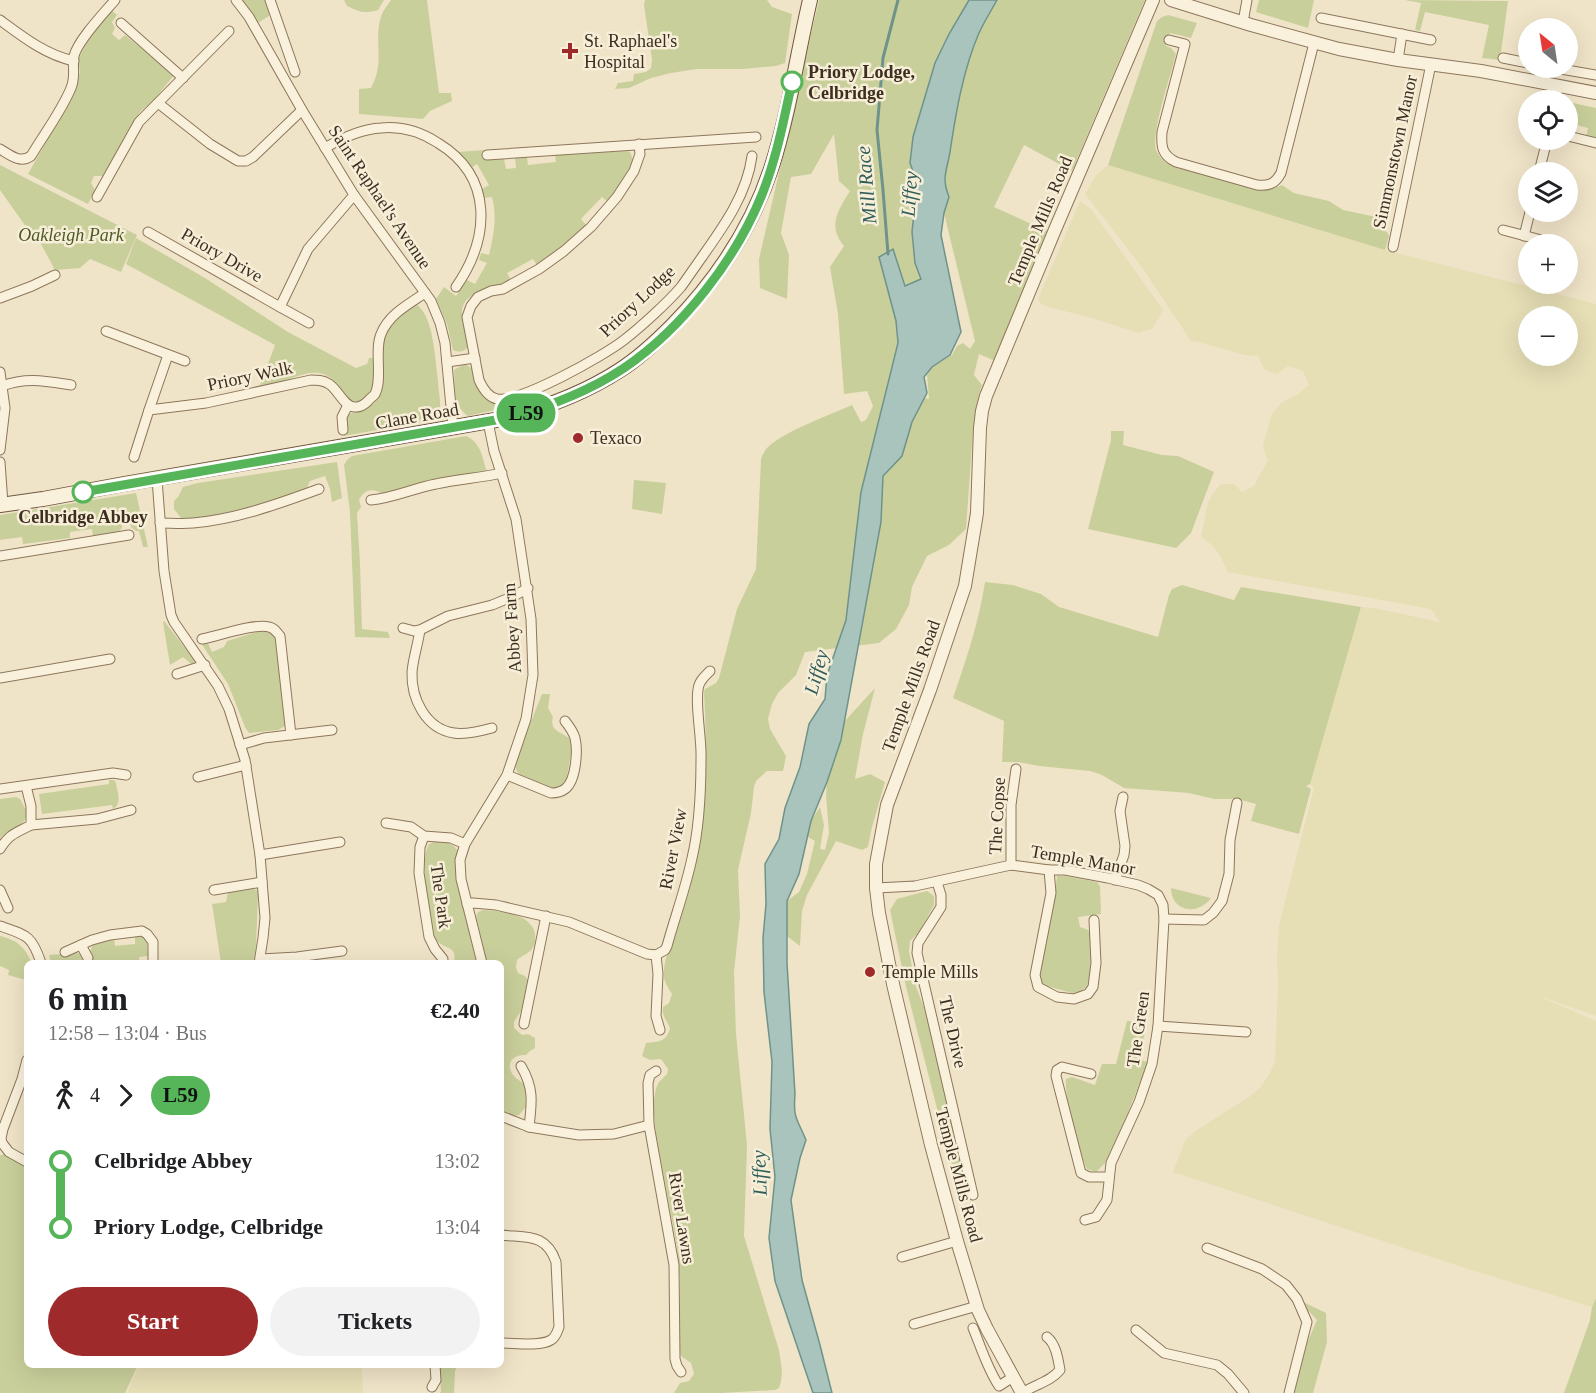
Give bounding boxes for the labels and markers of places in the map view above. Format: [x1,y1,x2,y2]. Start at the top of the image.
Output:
place label: St. Raphael's Hospital [584,31,677,72]
marker: St. Raphael's Hospital [561,42,579,60]
place label: Priory Lodge, Celbridge [808,62,915,103]
marker: Priory Lodge, Celbridge [781,71,803,93]
place label: Texaco [590,428,642,448]
marker: Texaco [571,431,585,445]
marker: Celbridge Abbey [72,481,94,503]
place label: Celbridge Abbey [18,507,148,527]
place label: Temple Mills [882,962,978,982]
marker: Temple Mills [863,965,877,979]

